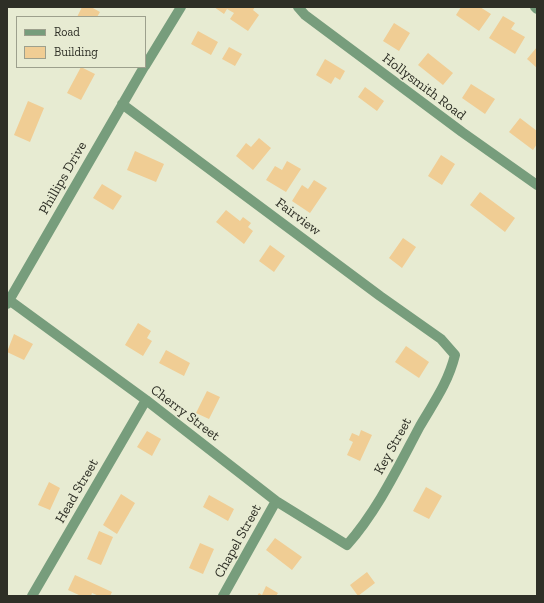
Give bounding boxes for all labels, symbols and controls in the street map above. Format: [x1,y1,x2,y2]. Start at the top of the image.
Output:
legend [16,16,146,68]
text: Road [54,25,80,39]
text: Building [54,45,98,59]
street label: Hollysmith Road [379,50,469,124]
street label: Phillips Drive [35,139,91,217]
street label: Fairview [272,195,324,239]
street label: Cherry Street [147,381,223,445]
street label: Key Street [371,415,415,477]
street label: Head Street [52,456,102,526]
street label: Chapel Street [211,501,265,581]

